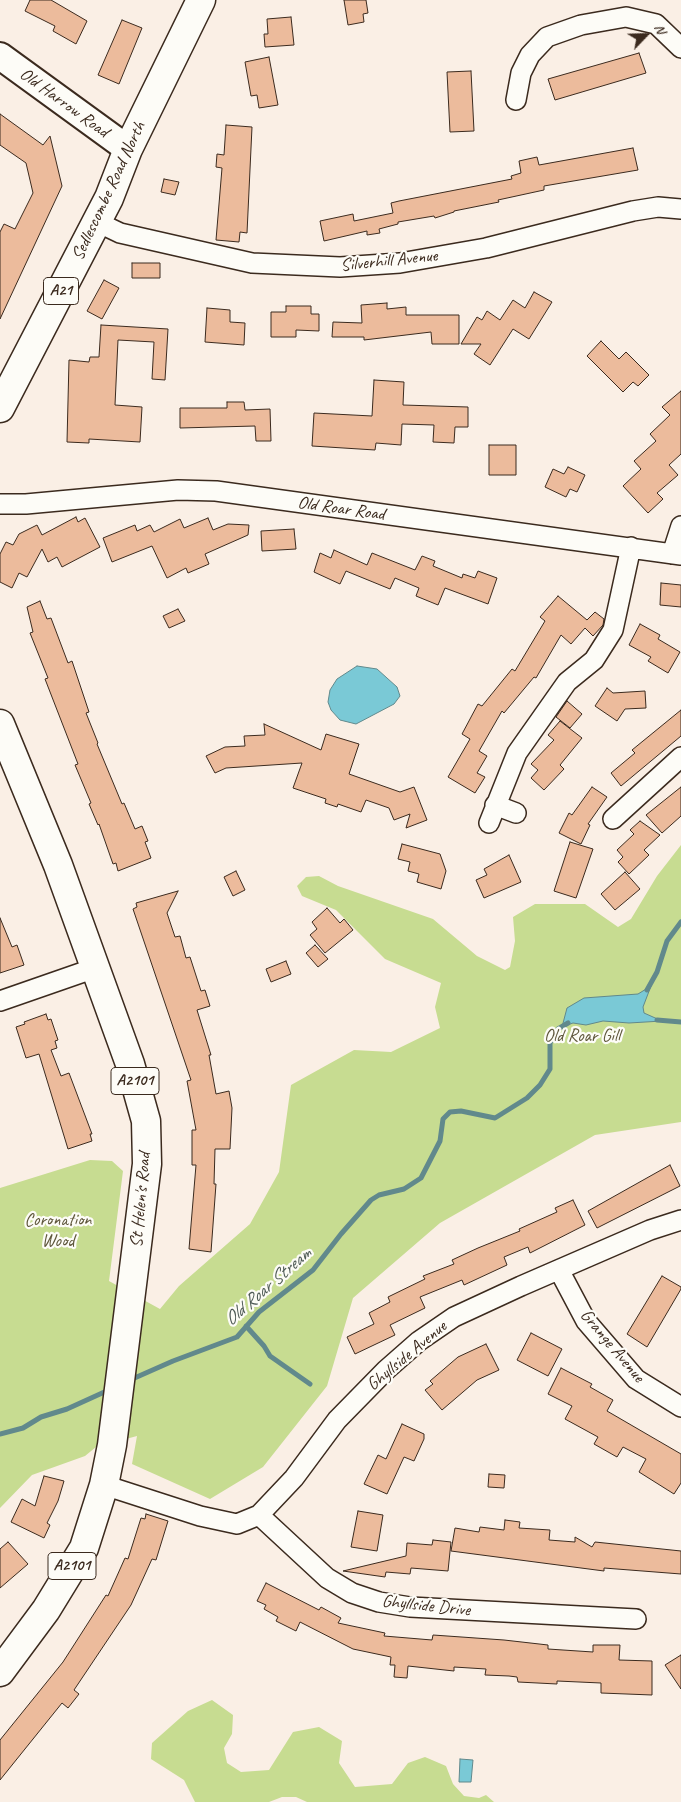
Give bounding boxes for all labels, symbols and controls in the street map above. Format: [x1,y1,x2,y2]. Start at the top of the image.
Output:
north arrow [621,10,671,60]
text: N [651,21,670,36]
street label: Old Harrow Road [15,63,113,143]
street label: Sedlescombe Road North [67,118,151,264]
street label: Silverhill Avenue [339,245,439,277]
road number: A21 [44,278,78,304]
street label: Old Roar Road [296,492,386,526]
park label: Old Roar Gill [544,1025,620,1047]
road number: A2101 [111,1068,159,1094]
street label: St Helen's Road [126,1152,156,1248]
park label: Coronation Wood [25,1209,91,1252]
water label: Old Roar Stream [220,1243,316,1331]
street label: Grange Avenue [575,1305,649,1387]
street label: Ghyllside Avenue [363,1316,451,1396]
road number: A2101 [48,1552,96,1580]
street label: Ghyllside Drive [381,1591,471,1621]

